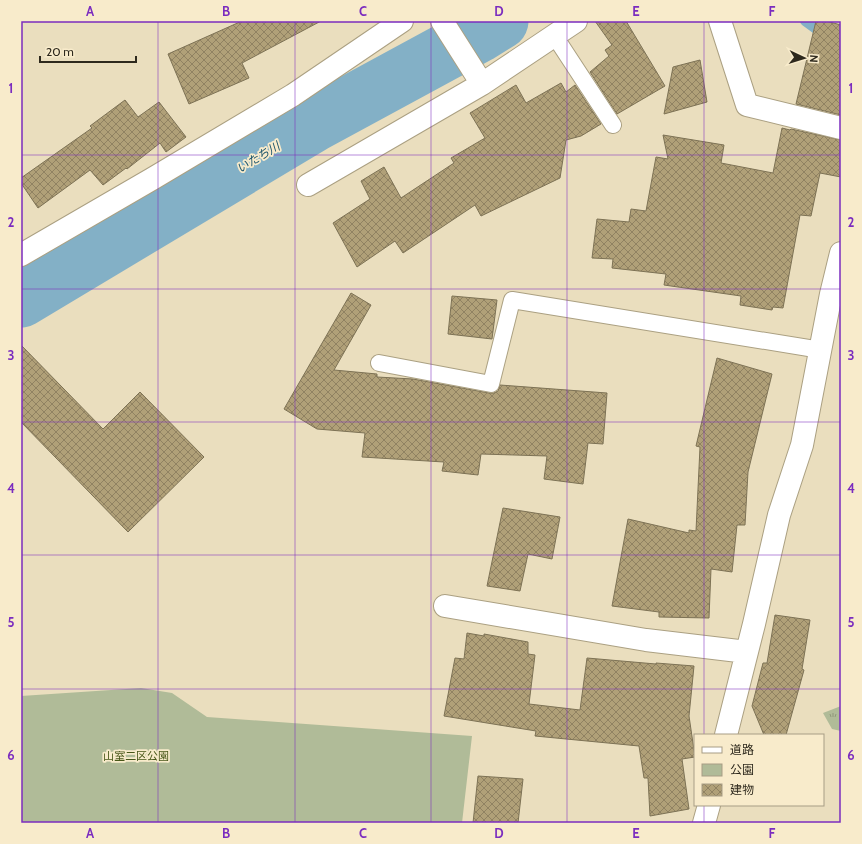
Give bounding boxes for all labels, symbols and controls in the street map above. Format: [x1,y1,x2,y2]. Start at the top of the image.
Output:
text: A [86,3,95,19]
text: B [222,3,230,19]
text: C [359,3,367,19]
text: D [494,3,504,19]
text: E [632,3,640,19]
text: F [769,3,776,19]
scale bar [40,38,136,64]
north arrow [784,38,824,78]
text: 20 m [46,44,74,59]
text: N [807,54,821,63]
text: 1 [9,80,13,96]
text: 1 [849,80,853,96]
water label: いたち川 [234,137,284,176]
text: 2 [8,214,15,230]
text: 2 [848,214,855,230]
text: 3 [7,347,15,363]
text: 3 [847,347,855,363]
text: 4 [7,480,15,496]
text: 4 [847,480,855,496]
text: 5 [8,614,15,630]
text: 5 [848,614,855,630]
legend [694,734,824,806]
text: 道路 [730,742,754,757]
text: 6 [7,747,15,763]
text: 6 [847,747,855,763]
park label: 山室二区公園 [103,749,169,763]
text: 公園 [730,762,754,777]
text: 建物 [730,782,754,797]
text: A [86,825,95,841]
text: B [222,825,230,841]
text: C [359,825,367,841]
text: D [494,825,504,841]
text: E [632,825,640,841]
text: F [769,825,776,841]

